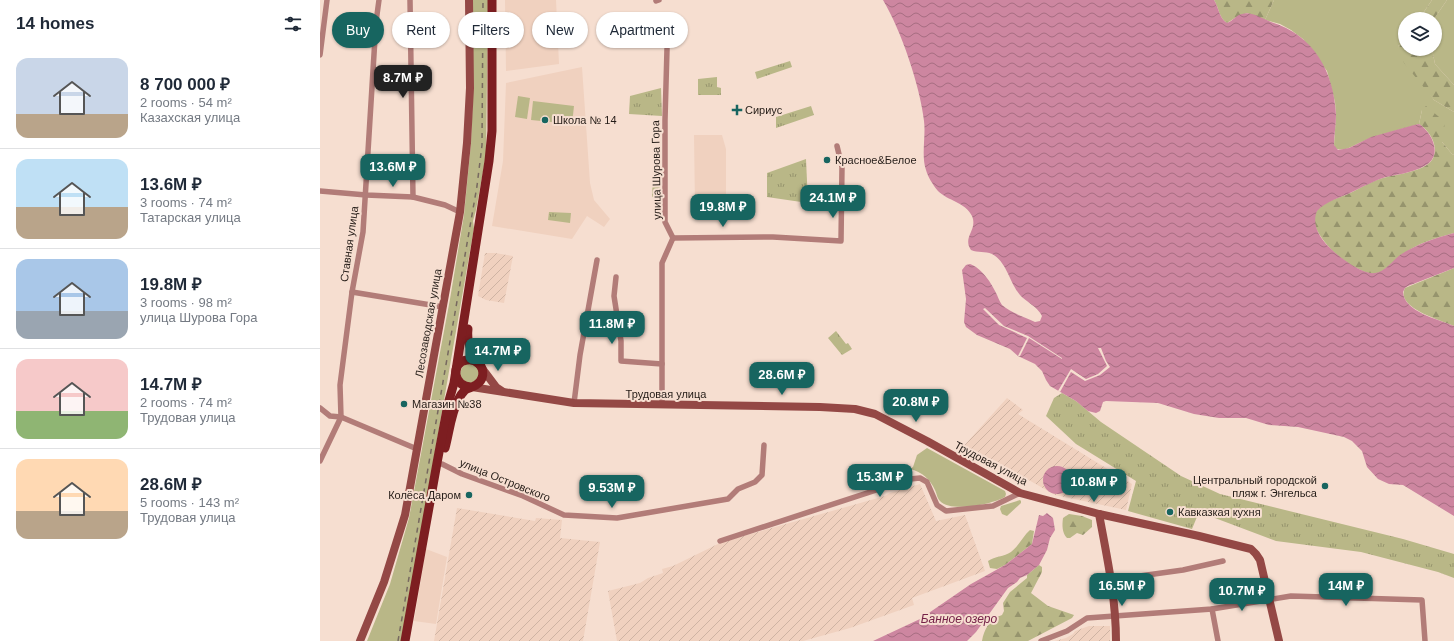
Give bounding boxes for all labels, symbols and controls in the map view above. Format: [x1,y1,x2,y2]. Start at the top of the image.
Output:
chip: Buy [332,12,384,48]
chip: Rent [392,12,450,48]
chip: Filters [458,12,524,48]
chip: New [532,12,588,48]
chip: Apartment [596,12,688,48]
map controls [1398,12,1442,56]
button: layers [1398,12,1442,56]
icon: filters [282,13,304,35]
text: 14 homes [16,14,94,33]
pin: 8.7M ₽ [370,65,436,99]
text: 8.7M ₽ [383,70,423,85]
icon: home [48,74,96,122]
text: 8 700 000 ₽ [140,75,230,94]
text: 2 rooms · 54 m² [140,95,232,110]
place label: Сириус [745,104,783,116]
marker: Сириус [732,105,742,115]
text: Казахская улица [140,110,240,125]
place label: Школа № 14 [553,114,617,126]
marker: Школа № 14 [540,115,550,125]
street label: улица Шурова Гора [649,119,663,220]
pin: 13.6M ₽ [356,154,430,188]
place label: Красное&Белое [835,154,917,166]
marker: Красное&Белое [822,155,832,165]
text: 13.6M ₽ [369,159,417,174]
icon: home [48,175,96,223]
text: 13.6M ₽ [140,175,202,194]
pin: 24.1M ₽ [796,185,870,219]
text: 24.1M ₽ [809,190,857,205]
pin: 19.8M ₽ [686,194,760,228]
text: 3 rooms · 74 m² [140,195,232,210]
text: 19.8M ₽ [699,199,747,214]
street label: Ставная улица [338,205,360,283]
text: Татарская улица [140,210,241,225]
street label: Лесозаводская улица [413,267,444,378]
icon: home [48,275,96,323]
text: 19.8M ₽ [140,275,202,294]
text: 3 rooms · 98 m² [140,295,232,310]
text: улица Шурова Гора [140,310,258,325]
pin: 11.8M ₽ [575,311,649,345]
text: 11.8M ₽ [589,316,635,331]
pin: 14.7M ₽ [461,338,535,372]
text: 14.7M ₽ [474,343,522,358]
pin: 28.6M ₽ [745,362,819,396]
text: 28.6M ₽ [758,367,806,382]
icon: home [48,375,96,423]
text: 14.7M ₽ [140,375,202,394]
street label: Трудовая улица [626,388,707,400]
pin: 20.8M ₽ [879,389,953,423]
text: 20.8M ₽ [892,394,940,409]
text: 2 rooms · 74 m² [140,395,232,410]
place label: Магазин №38 [412,398,482,410]
marker: Магазин №38 [399,399,409,409]
text: Трудовая улица [140,410,236,425]
street label: Трудовая улица [952,439,1030,488]
street label: улица Островского [458,456,552,504]
pin: 15.3M ₽ [843,464,917,498]
text: 15.3M ₽ [856,469,904,484]
pin: 10.8M ₽ [1057,469,1131,503]
text: 10.8M ₽ [1070,474,1118,489]
place label: Центральный городской пляж г. Энгельса [1193,474,1318,499]
icon: home [48,475,96,523]
text: 28.6M ₽ [140,475,202,494]
pin: 9.53M ₽ [575,475,649,509]
text: 9.53M ₽ [588,480,636,495]
marker: Центральный городской пляж г. Энгельса [1320,481,1330,491]
place label: Колёса Даром [388,489,461,501]
marker: Колёса Даром [464,490,474,500]
text: 5 rooms · 143 m² [140,495,239,510]
place label: Кавказкая кухня [1178,506,1261,518]
marker: Кавказкая кухня [1165,507,1175,517]
text: Трудовая улица [140,510,236,525]
pin: 16.5M ₽ [1085,573,1159,607]
pin: 14M ₽ [1318,573,1374,607]
text: 16.5M ₽ [1098,578,1146,593]
pin: 10.7M ₽ [1205,578,1279,612]
text: 14M ₽ [1328,578,1364,593]
text: 10.7M ₽ [1218,583,1266,598]
water label: Банное озеро [921,612,998,626]

